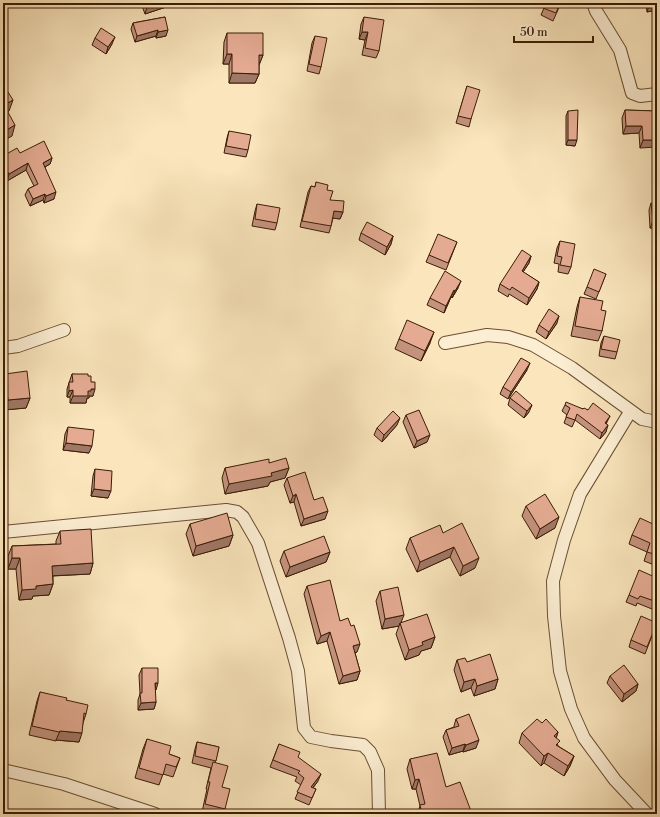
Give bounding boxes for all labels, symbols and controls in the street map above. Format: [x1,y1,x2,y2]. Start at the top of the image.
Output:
scale bar [514,18,593,44]
text: 50 m [520,25,548,40]

